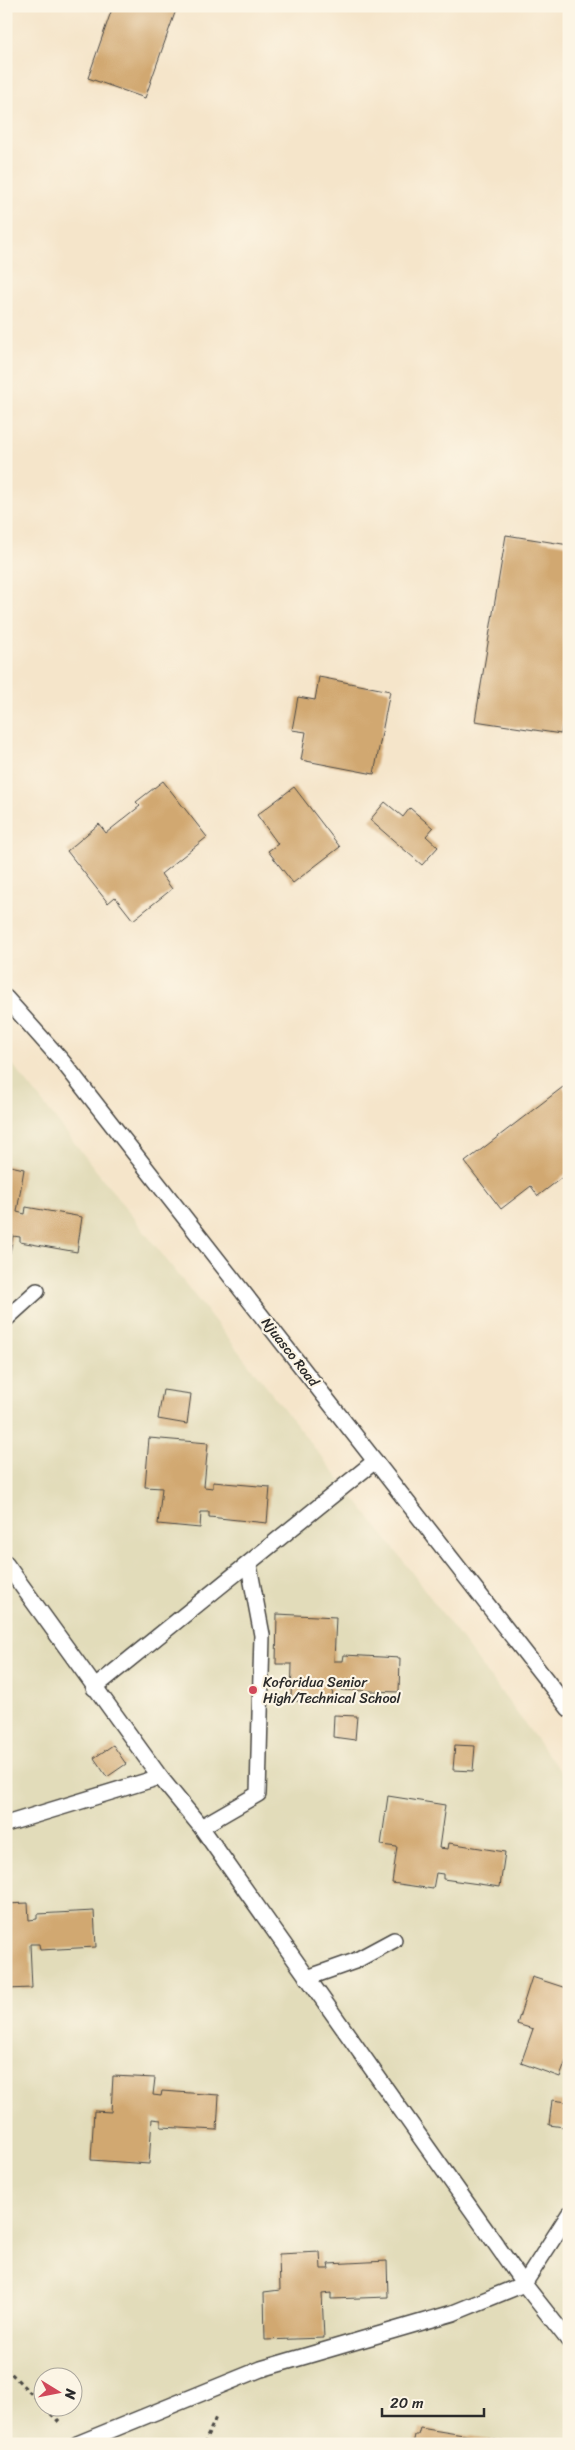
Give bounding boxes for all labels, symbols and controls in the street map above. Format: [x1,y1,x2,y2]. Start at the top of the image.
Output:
street label: Njuasco Road [255,1312,326,1394]
place label: Koforidua Senior High/Technical School [263,1670,402,1711]
marker: Koforidua Senior High/Technical School [247,1684,259,1696]
north arrow [32,2368,82,2418]
scale bar [382,2385,485,2417]
text: N [57,2386,84,2401]
text: 20 m [390,2390,424,2416]

